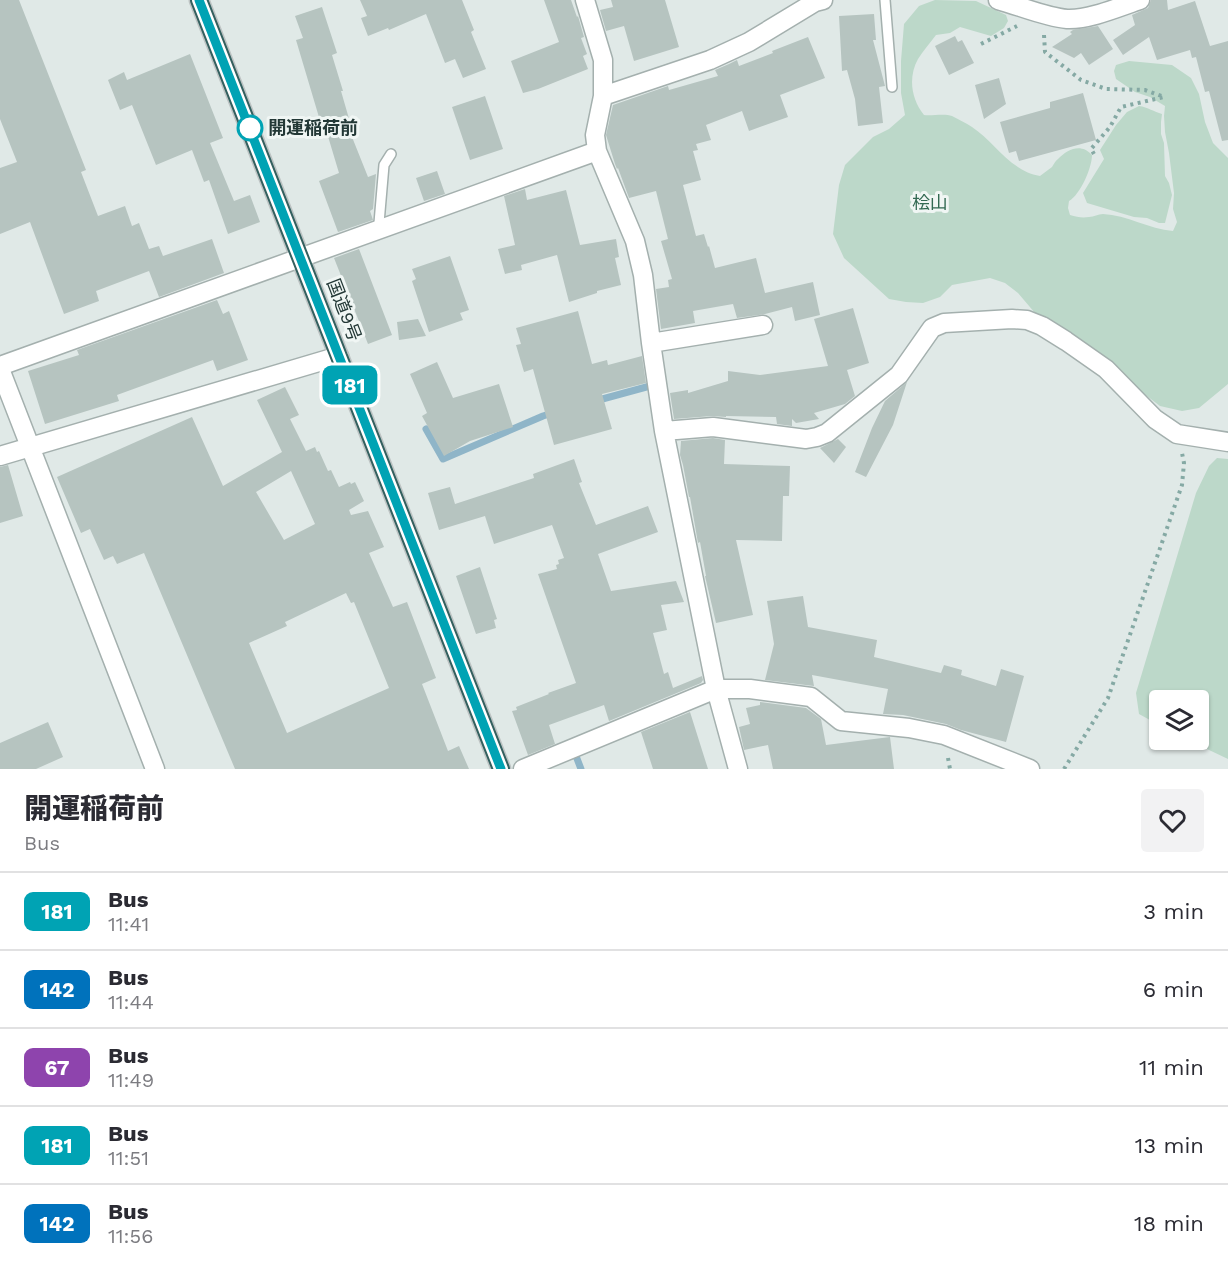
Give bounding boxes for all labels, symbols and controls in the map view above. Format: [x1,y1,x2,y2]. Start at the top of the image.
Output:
marker: 開運稲荷前 [237,115,263,141]
place label: 開運稲荷前 [268,117,358,138]
park label: 桧山 [912,192,948,213]
street label: 国道9号 [323,276,366,344]
line badge: 181 [316,366,385,404]
text: 181 [334,373,366,398]
map controls [1149,690,1209,750]
button: layers [1149,690,1209,750]
button: heart [1141,789,1204,852]
text: 開運稲荷前 [24,792,164,825]
text: Bus [24,831,60,855]
text: Bus [108,887,148,912]
text: 181 [41,899,73,924]
text: 3 min [1143,899,1204,924]
text: 11:41 [108,912,149,936]
text: Bus [108,965,148,990]
text: 142 [40,977,74,1002]
text: 6 min [1143,977,1204,1002]
text: 11:44 [108,990,154,1014]
text: Bus [108,1043,148,1068]
text: 67 [44,1055,70,1080]
text: 11 min [1139,1055,1204,1080]
text: 11:49 [108,1068,154,1092]
text: Bus [108,1121,148,1146]
text: 181 [41,1133,73,1158]
text: 13 min [1135,1133,1204,1158]
text: 11:51 [108,1146,149,1170]
text: Bus [108,1199,148,1224]
text: 142 [40,1211,74,1236]
text: 18 min [1134,1211,1204,1236]
text: 11:56 [108,1224,153,1248]

